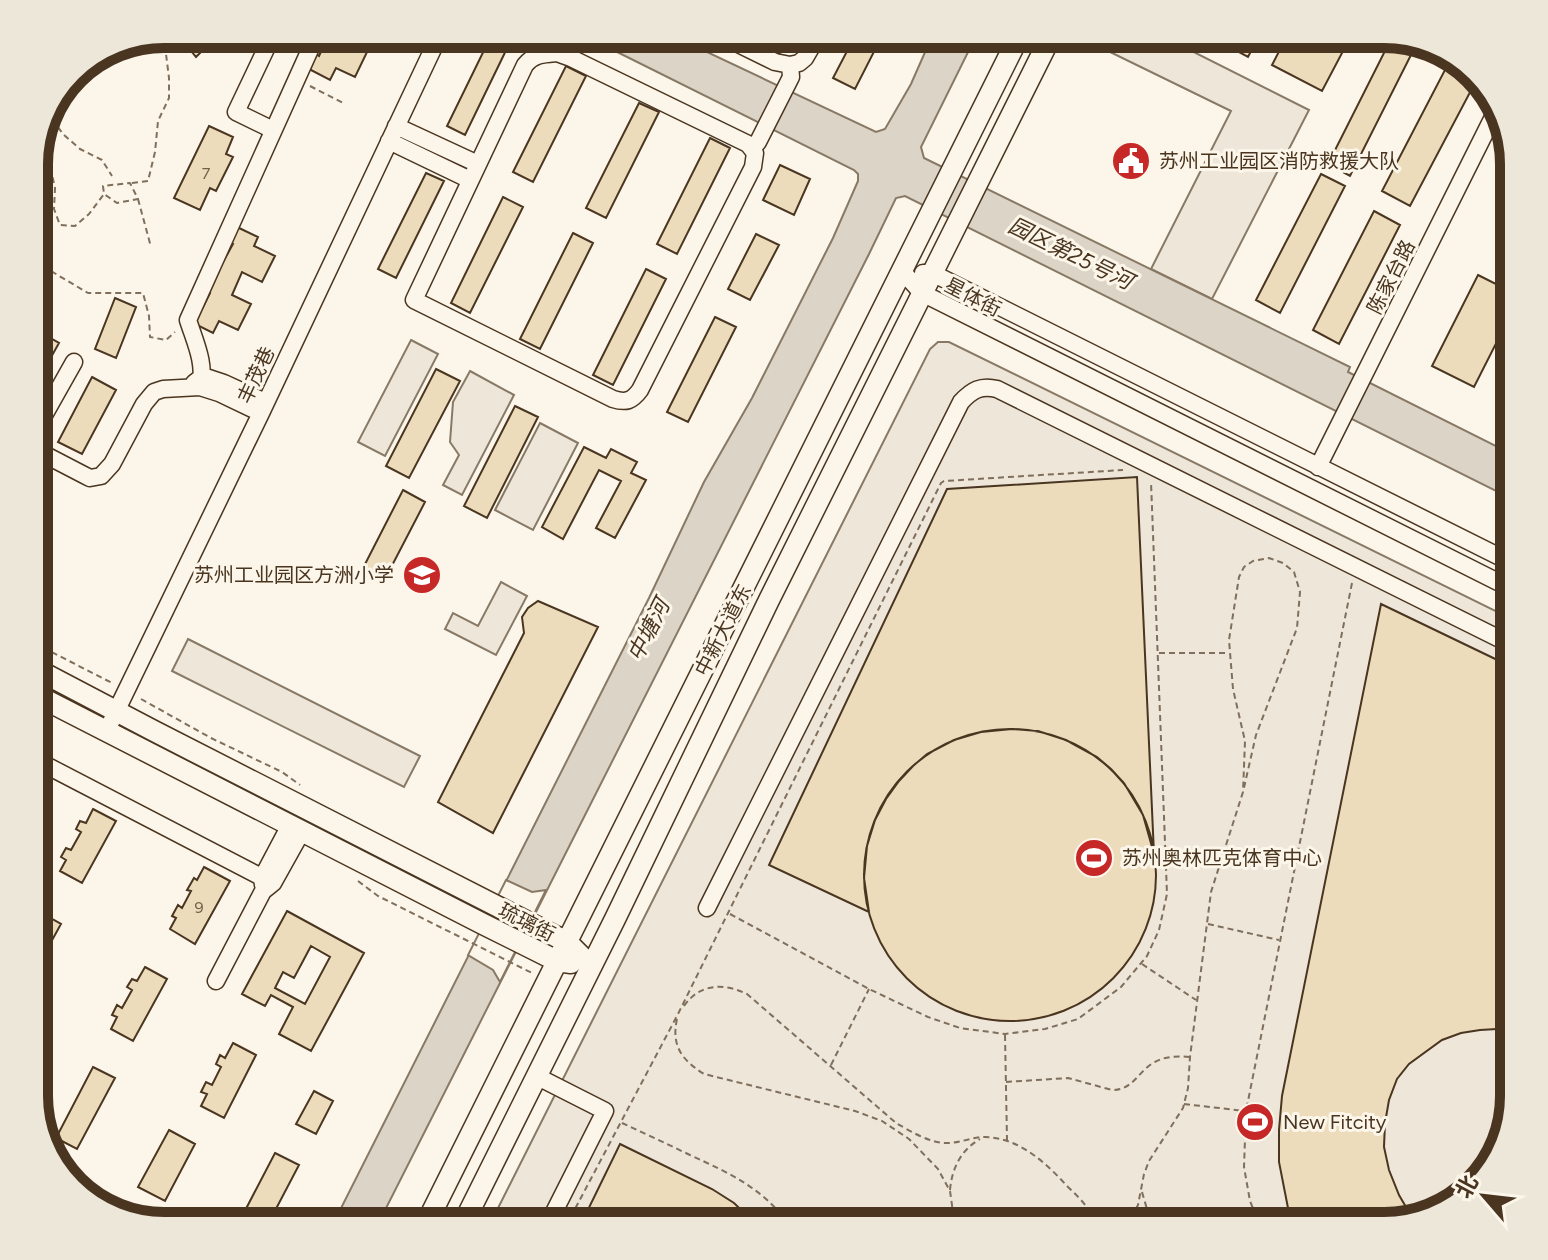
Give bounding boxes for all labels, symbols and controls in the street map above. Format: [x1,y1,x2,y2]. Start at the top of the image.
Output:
public building icon: 苏州工业园区消防救援大队 [1110,140,1152,182]
place label: 苏州工业园区消防救援大队 [1159,149,1399,173]
house number: 7 [202,164,211,183]
water label: 园区第25号河 [1004,212,1141,297]
street label: 陈家台路 [1362,236,1420,318]
street label: 星体街 [941,273,1005,321]
street label: 丰茂巷 [232,343,280,407]
school or university icon: 苏州工业园区方洲小学 [401,554,443,596]
place label: 苏州工业园区方洲小学 [194,563,394,587]
street label: 中新大道东 [690,580,756,680]
water label: 中塘河 [621,591,677,666]
sports icon: 苏州奥林匹克体育中心 [1073,837,1115,879]
place label: 苏州奥林匹克体育中心 [1122,846,1322,870]
house number: 9 [194,898,204,917]
street label: 琉璃街 [495,898,559,946]
sports icon: New Fitcity [1234,1101,1276,1143]
place label: New Fitcity [1283,1110,1387,1134]
north arrow [1444,1156,1524,1236]
text: 北 [1450,1171,1484,1203]

